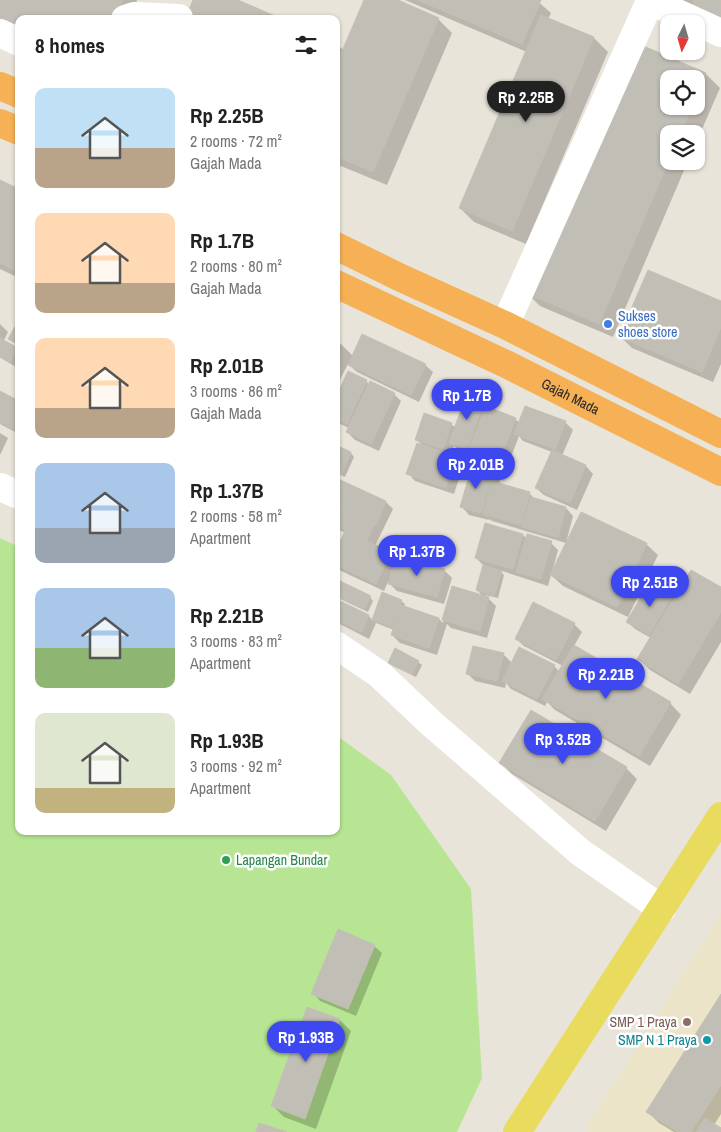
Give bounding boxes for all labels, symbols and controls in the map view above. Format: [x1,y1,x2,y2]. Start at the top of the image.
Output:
north arrow [660,15,705,60]
map controls [660,15,705,170]
text: 8 homes [35,31,105,60]
icon: filters [292,31,320,59]
button: locate [660,70,705,115]
pin: Rp 2.25B [474,80,578,123]
text: Rp 2.25B [498,86,554,108]
text: Rp 2.25B [190,101,264,130]
icon: home [75,108,135,168]
button: layers [660,125,705,170]
text: 2 rooms · 72 m² [190,130,282,152]
text: Gajah Mada [190,152,261,174]
text: Rp 1.7B [190,226,254,255]
icon: home [75,233,135,293]
text: 2 rooms · 80 m² [190,255,282,277]
text: Gajah Mada [190,277,261,299]
place label: Sukses shoes store [618,307,677,341]
marker: Sukses shoes store [602,318,614,330]
text: Rp 2.01B [190,351,264,380]
icon: home [75,358,135,418]
street label: Gajah Mada [538,374,603,419]
pin: Rp 1.7B [421,378,513,421]
text: 3 rooms · 86 m² [190,380,282,402]
text: Rp 1.7B [443,384,491,406]
text: Gajah Mada [190,402,261,424]
pin: Rp 2.01B [424,448,528,490]
text: Rp 2.01B [448,453,504,475]
text: Rp 1.37B [190,476,264,505]
icon: home [75,483,135,543]
text: 2 rooms · 58 m² [190,505,282,527]
text: Apartment [190,527,251,549]
pin: Rp 1.37B [365,534,469,577]
text: Rp 1.37B [389,540,445,562]
pin: Rp 2.51B [598,566,702,608]
text: Rp 2.51B [622,571,678,593]
text: Rp 2.21B [190,601,264,630]
icon: home [75,608,135,668]
text: 3 rooms · 83 m² [190,630,282,652]
text: Apartment [190,652,251,674]
pin: Rp 2.21B [554,658,658,700]
text: Rp 2.21B [578,663,634,685]
pin: Rp 3.52B [511,722,615,765]
text: Rp 1.93B [190,726,264,755]
text: Rp 3.52B [535,728,591,750]
icon: home [75,733,135,793]
text: 3 rooms · 92 m² [190,755,282,777]
text: Apartment [190,777,251,799]
place label: Lapangan Bundar [236,851,327,869]
marker: Lapangan Bundar [220,854,232,866]
place label: SMP 1 Praya [610,1013,678,1031]
marker: SMP 1 Praya [681,1016,693,1028]
pin: Rp 1.93B [254,1020,358,1063]
text: Rp 1.93B [278,1026,334,1048]
place label: SMP N 1 Praya [618,1031,698,1049]
marker: SMP N 1 Praya [701,1034,713,1046]

